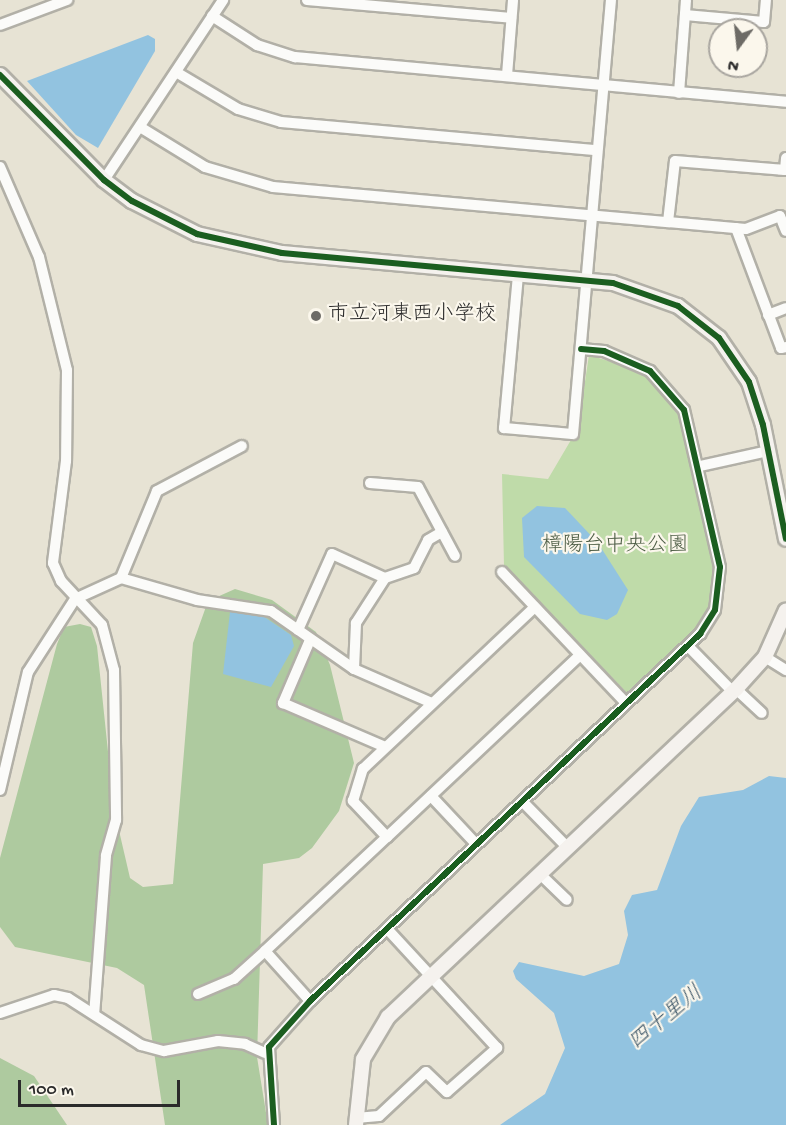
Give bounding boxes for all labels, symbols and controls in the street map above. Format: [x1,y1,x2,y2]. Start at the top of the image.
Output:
north arrow [708,18,768,78]
text: N [726,53,741,74]
place label: 市立河東西小学校 [328,303,496,329]
marker: 市立河東西小学校 [309,309,323,323]
park label: 樟陽台中央公園 [542,534,688,560]
water label: 四十里川 [624,981,710,1057]
scale bar [21,1068,183,1106]
text: 100 m [29,1080,74,1101]

